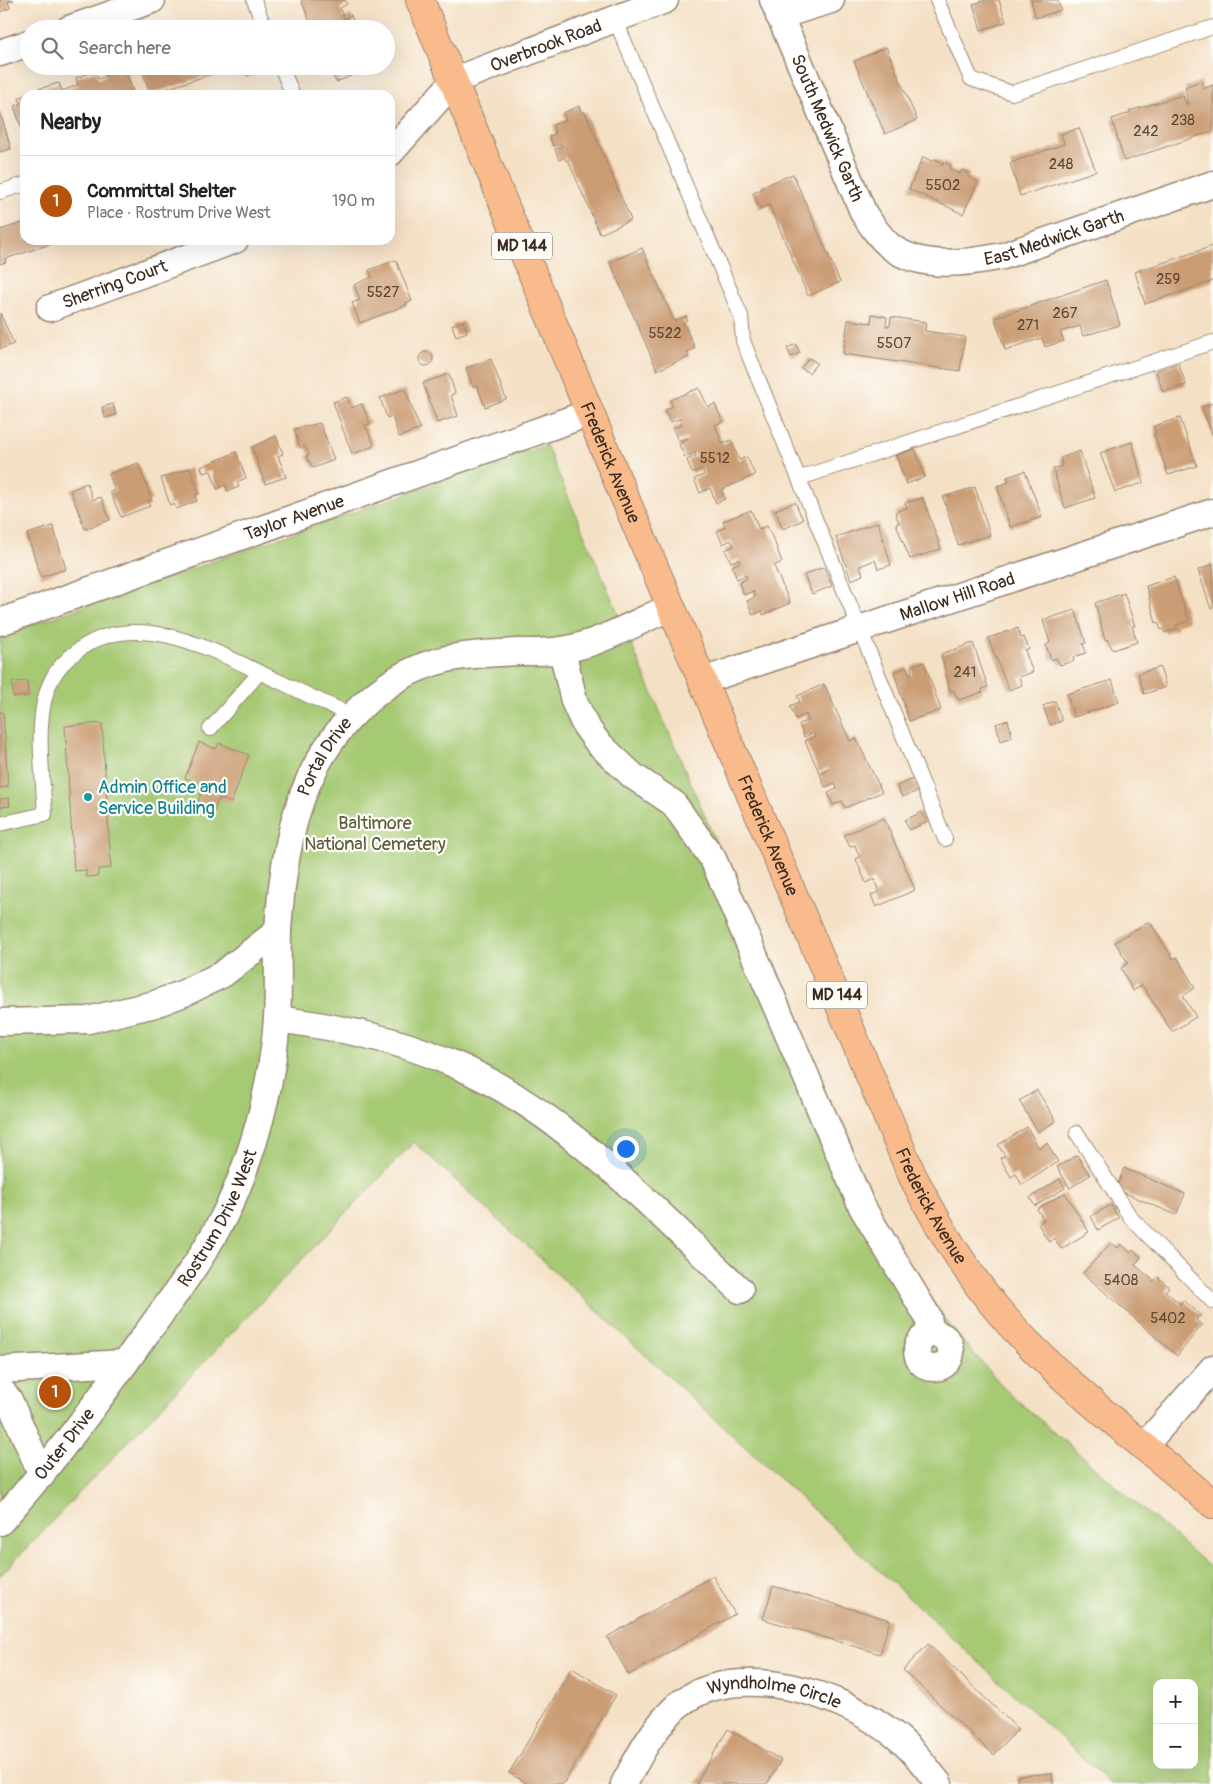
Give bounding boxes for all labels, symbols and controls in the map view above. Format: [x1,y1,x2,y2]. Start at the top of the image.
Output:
street label: Overbrook Road [487,14,605,77]
search box [20,20,395,75]
icon: search [38,34,66,62]
text: Search here [78,36,171,60]
street label: South Medwick Garth [786,51,869,205]
text: Nearby [40,109,101,136]
house number: 238 [1171,111,1195,130]
house number: 242 [1133,122,1159,141]
house number: 248 [1049,155,1074,174]
house number: 5502 [926,176,960,195]
text: Committal Shelter [87,179,236,203]
text: 1 [53,191,59,211]
text: 190 m [332,191,375,211]
text: Place · Rostrum Drive West [87,203,270,223]
street label: East Medwick Garth [982,204,1127,271]
road number: MD 144 [492,232,552,260]
street label: Sherring Court [59,254,171,314]
house number: 259 [1156,270,1180,289]
house number: 5527 [367,283,399,302]
house number: 267 [1053,304,1078,323]
house number: 271 [1017,316,1039,335]
house number: 5522 [648,324,682,343]
house number: 5507 [877,334,911,353]
street label: Frederick Avenue [575,398,646,527]
house number: 5512 [700,449,730,468]
street label: Taylor Avenue [241,489,347,546]
street label: Mallow Hill Road [897,567,1018,626]
house number: 241 [954,663,976,682]
street label: Portal Drive [292,712,357,799]
street label: Frederick Avenue [732,771,804,900]
place label: Admin Office and Service Building [98,776,227,820]
marker: Admin Office and Service Building [82,791,94,803]
park label: Baltimore National Cemetery [304,812,446,856]
road number: MD 144 [807,982,867,1008]
your location [613,1136,639,1162]
street label: Frederick Avenue [890,1144,972,1269]
street label: Rostrum Drive West [172,1146,262,1291]
house number: 5408 [1104,1271,1139,1290]
house number: 5402 [1150,1309,1186,1328]
pin: 1 [39,1373,71,1411]
street label: Outer Drive [29,1403,100,1485]
street label: Wyndholme Circle [704,1671,845,1714]
map controls [1153,1679,1198,1769]
button: + [1153,1679,1198,1724]
button: − [1153,1724,1198,1769]

